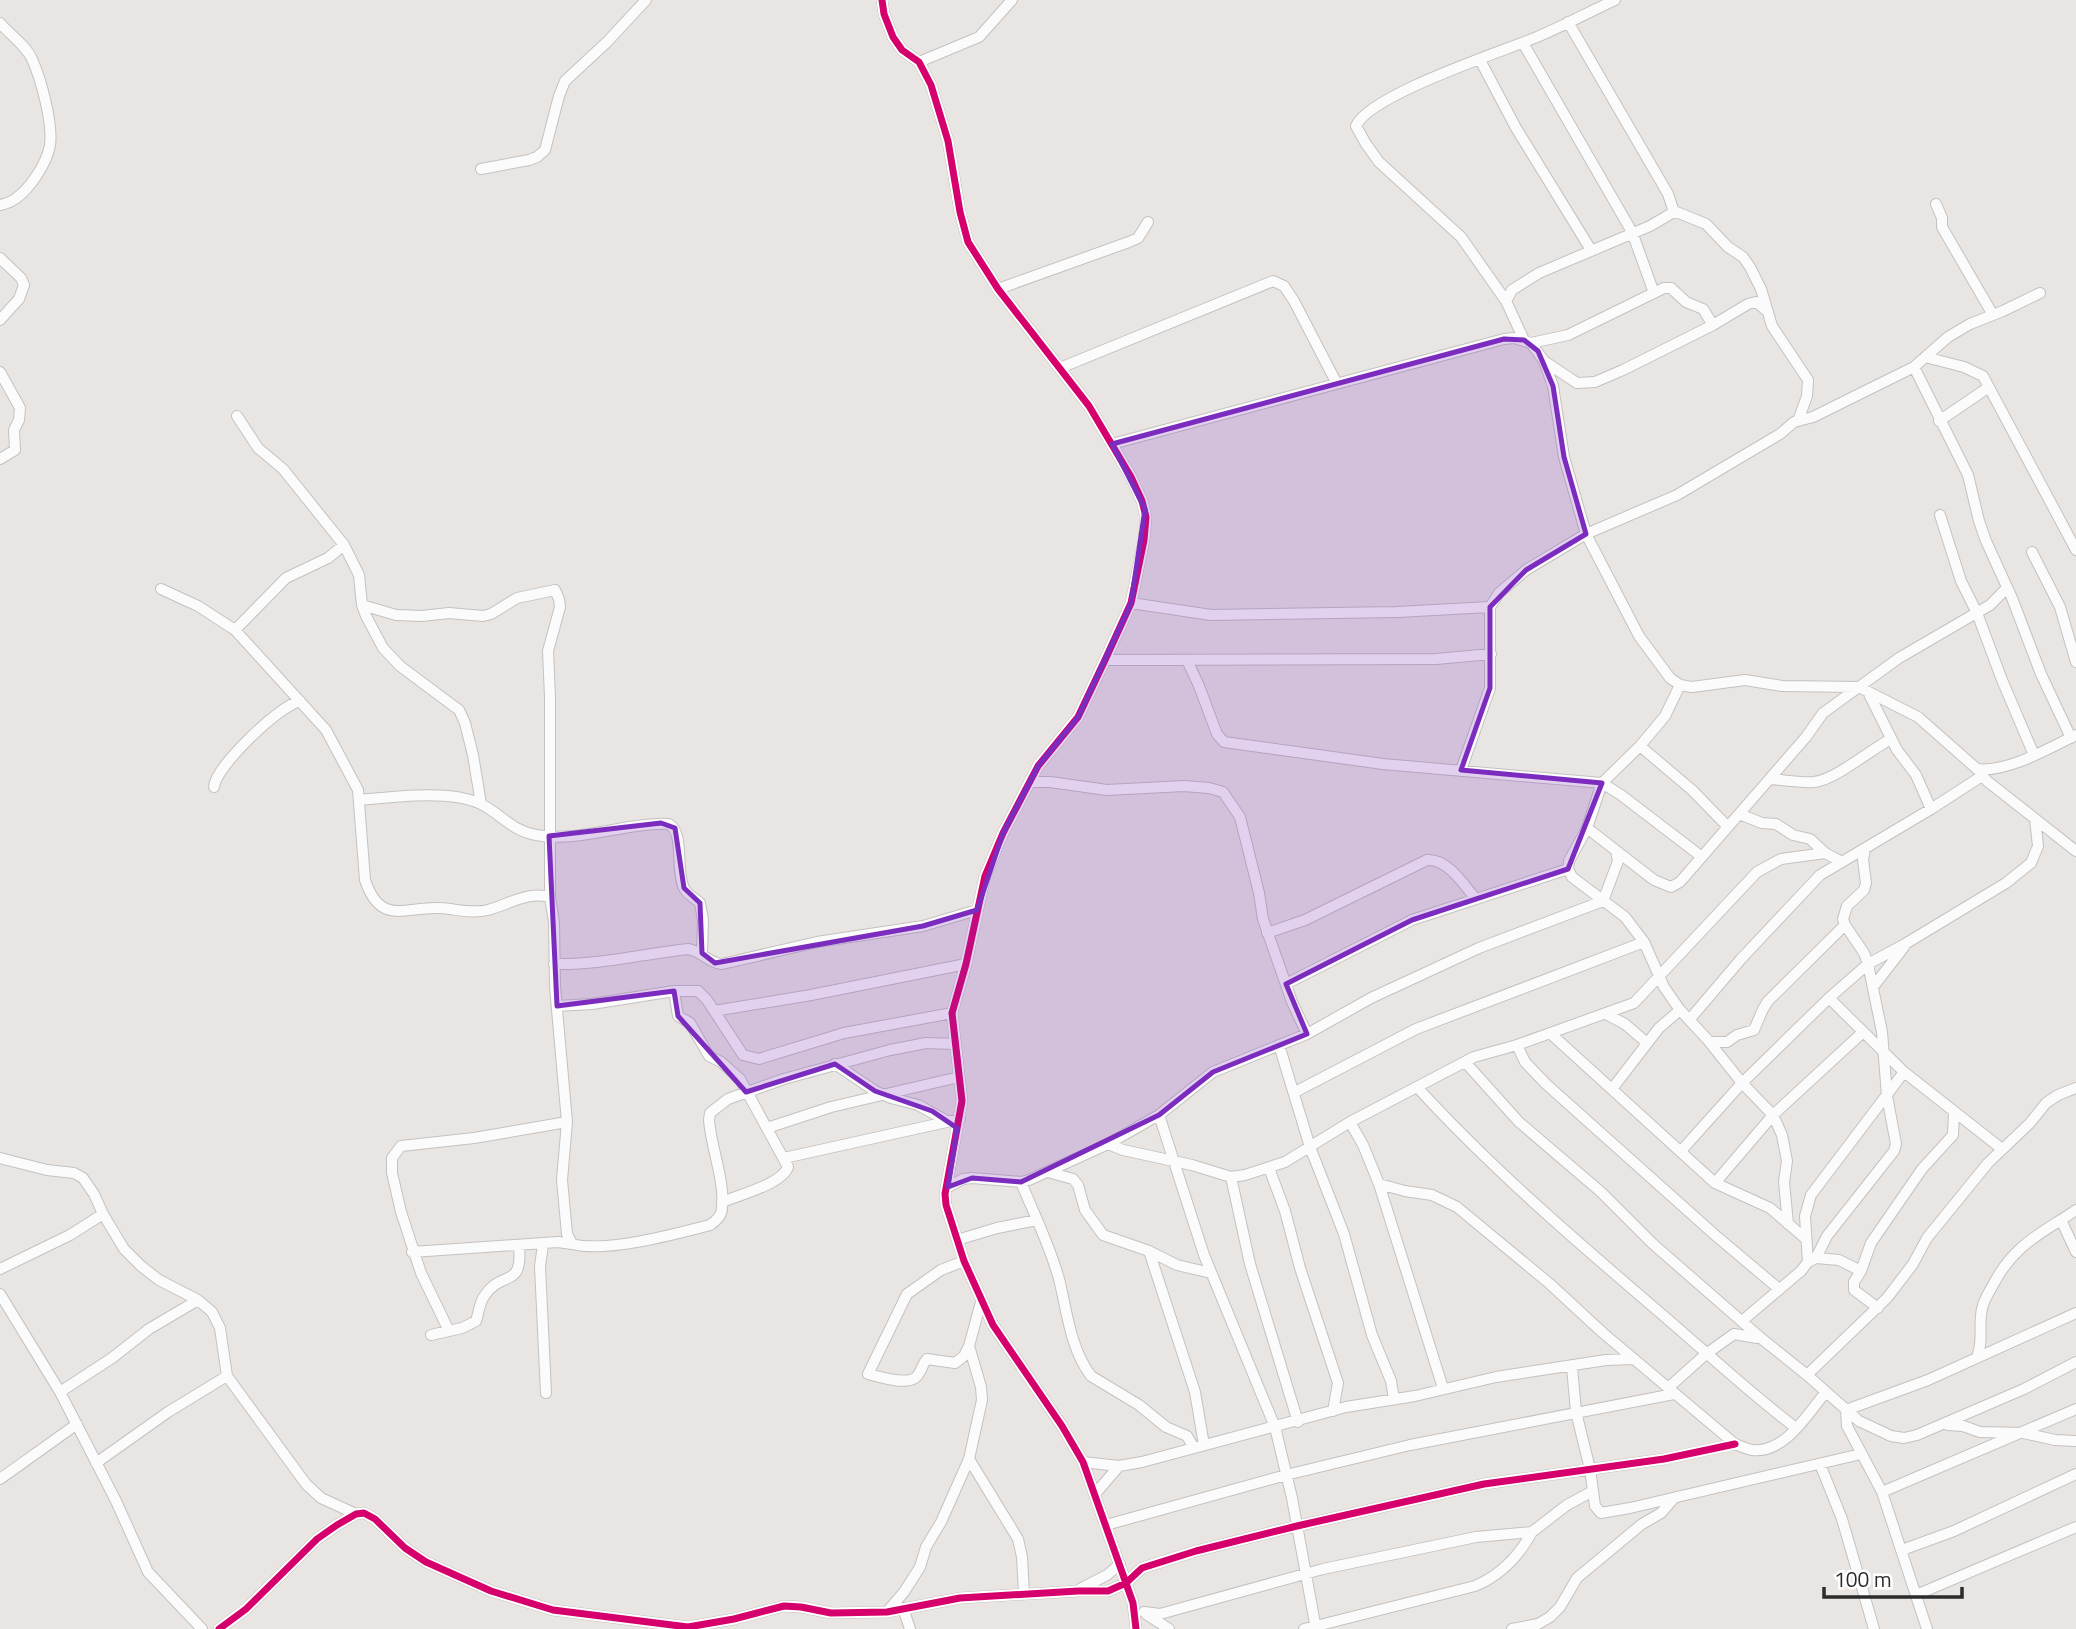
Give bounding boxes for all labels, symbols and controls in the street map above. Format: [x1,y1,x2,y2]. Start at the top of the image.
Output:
scale bar [1824,1556,1962,1600]
text: 100 m [1834,1563,1891,1595]

